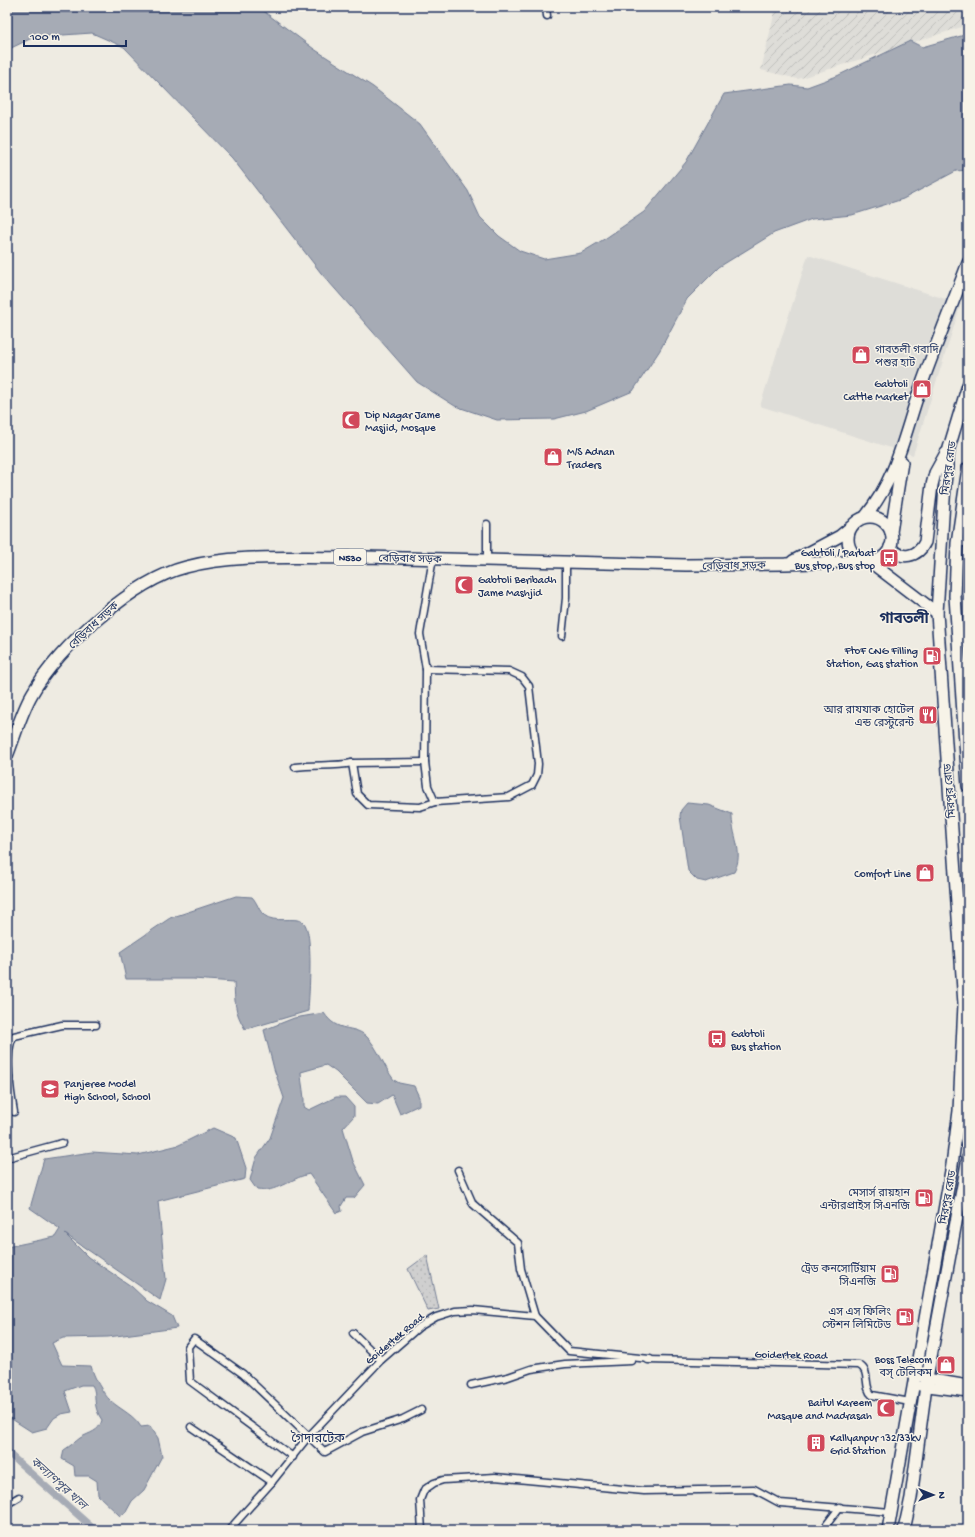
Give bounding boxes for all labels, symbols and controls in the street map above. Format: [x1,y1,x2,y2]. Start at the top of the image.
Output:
scale bar [24,22,126,48]
text: 100 m [29,31,60,45]
place label: গাবতলী গবাদি পশুর হাট [875,343,939,370]
shop icon: গাবতলী গবাদি পশুর হাট [850,344,872,366]
shop icon: Gabtoli Cattle Market [911,378,933,400]
place label: Gabtoli Cattle Market [844,379,909,404]
mosque icon: Dip Nagar Jame Masjid, Mosque [340,409,362,431]
place label: Dip Nagar Jame Masjid, Mosque [364,410,440,435]
street label: মিরপুর রোড [938,440,960,497]
shop icon: M/S Adnan Traders [542,446,564,468]
place label: M/S Adnan Traders [566,447,615,472]
bus stop icon: Gabtoli / Parbat Bus stop, Bus stop [878,547,900,569]
place label: Gabtoli / Parbat Bus stop, Bus stop [794,548,877,573]
road number: N530 [334,549,366,565]
street label: বেড়িবাধ সড়ক [378,551,442,567]
street label: বেড়িবাধ সড়ক [702,558,766,574]
mosque icon: Gabtoli Beribadh Jame Mashjid [453,574,475,596]
place label: Gabtoli Beribadh Jame Mashjid [478,575,556,600]
street label: বেড়িবাধ সড়ক [66,599,122,653]
district label: গাবতলী [879,609,930,629]
fuel station icon: FtoF CNG Filling Station, Gas station [921,645,943,667]
place label: FtoF CNG Filling Station, Gas station [826,646,919,671]
place label: আর রাযযাক হোটেল এন্ড রেস্টুরেন্ট [823,703,915,730]
restaurant icon: আর রাযযাক হোটেল এন্ড রেস্টুরেন্ট [917,704,939,726]
street label: মিরপুর রোড [941,763,959,820]
shop icon: Comfort Line [914,862,936,884]
place label: Comfort Line [854,868,911,881]
bus stop icon: Gabtoli Bus station [706,1028,728,1050]
place label: Gabtoli Bus station [730,1029,782,1054]
school or university icon: Panjeree Model High School, School [39,1078,61,1100]
place label: Panjeree Model High School, School [63,1079,151,1104]
street label: মিরপুর রোড [936,1169,960,1226]
place label: মেসার্স রায়হান এন্টারপ্রাইস সিএনজি [820,1185,911,1213]
fuel station icon: মেসার্স রায়হান এন্টারপ্রাইস সিএনজি [913,1187,935,1209]
place label: ট্রেড কনসোর্টিয়াম সিএনজি [801,1261,877,1289]
fuel station icon: ট্রেড কনসোর্টিয়াম সিএনজি [879,1263,901,1285]
place label: এস এস ফিলিং স্টেশন লিমিটেড [822,1305,891,1332]
fuel station icon: এস এস ফিলিং স্টেশন লিমিটেড [894,1306,916,1328]
street label: Goidertek Road [364,1311,428,1368]
street label: Goidertek Road [754,1349,829,1363]
shop icon: Boss Telecom বস্ টেলিকম [935,1354,957,1376]
place label: Boss Telecom বস্ টেলিকম [874,1355,932,1380]
mosque icon: Baitul Kareem Masque and Madrasah [875,1397,897,1419]
place label: Baitul Kareem Masque and Madrasah [768,1398,872,1423]
district label: গৈদারটেক [290,1430,345,1447]
building icon: Kallyanpur 132/33kV Grid Station [805,1432,827,1454]
place label: Kallyanpur 132/33kV Grid Station [830,1433,921,1458]
water label: কল্যাণপুর খাল [27,1456,90,1515]
north arrow [913,1475,953,1515]
text: N [935,1491,947,1499]

